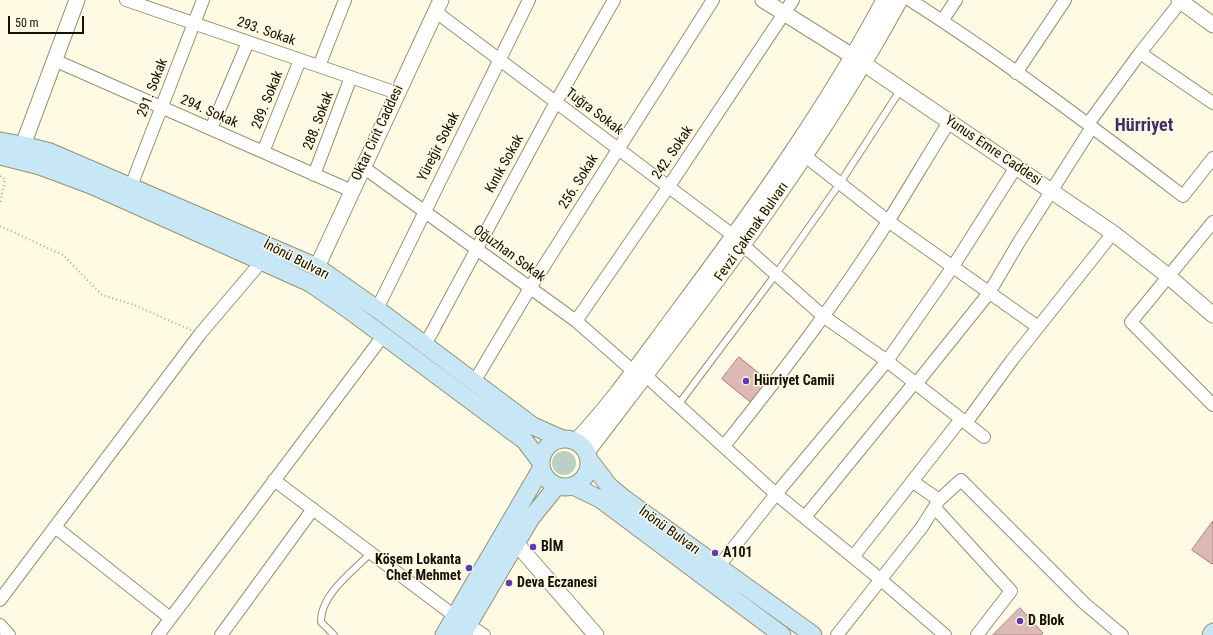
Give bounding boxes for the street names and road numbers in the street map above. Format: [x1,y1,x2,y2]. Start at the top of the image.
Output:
street label: 293. Sokak [234,14,298,50]
street label: 291. Sokak [134,56,172,120]
street label: 289. Sokak [249,68,287,132]
street label: Oktar Cirit Caddesi [348,82,408,184]
street label: Tuğra Sokak [562,85,626,139]
street label: 288. Sokak [300,89,338,153]
street label: 294. Sokak [178,92,240,132]
street label: Yüreğir Sokak [414,109,464,185]
street label: Yunus Emre Caddesi [941,112,1045,190]
street label: 242. Sokak [649,123,697,183]
street label: Kınık Sokak [482,132,528,196]
street label: 256. Sokak [556,152,602,212]
street label: Fevzi Çakmak Bulvarı [712,179,792,285]
street label: Oğuzhan Sokak [470,222,548,286]
street label: İnönü Bulvarı [260,236,332,284]
street label: İnönü Bulvarı [635,503,703,559]

